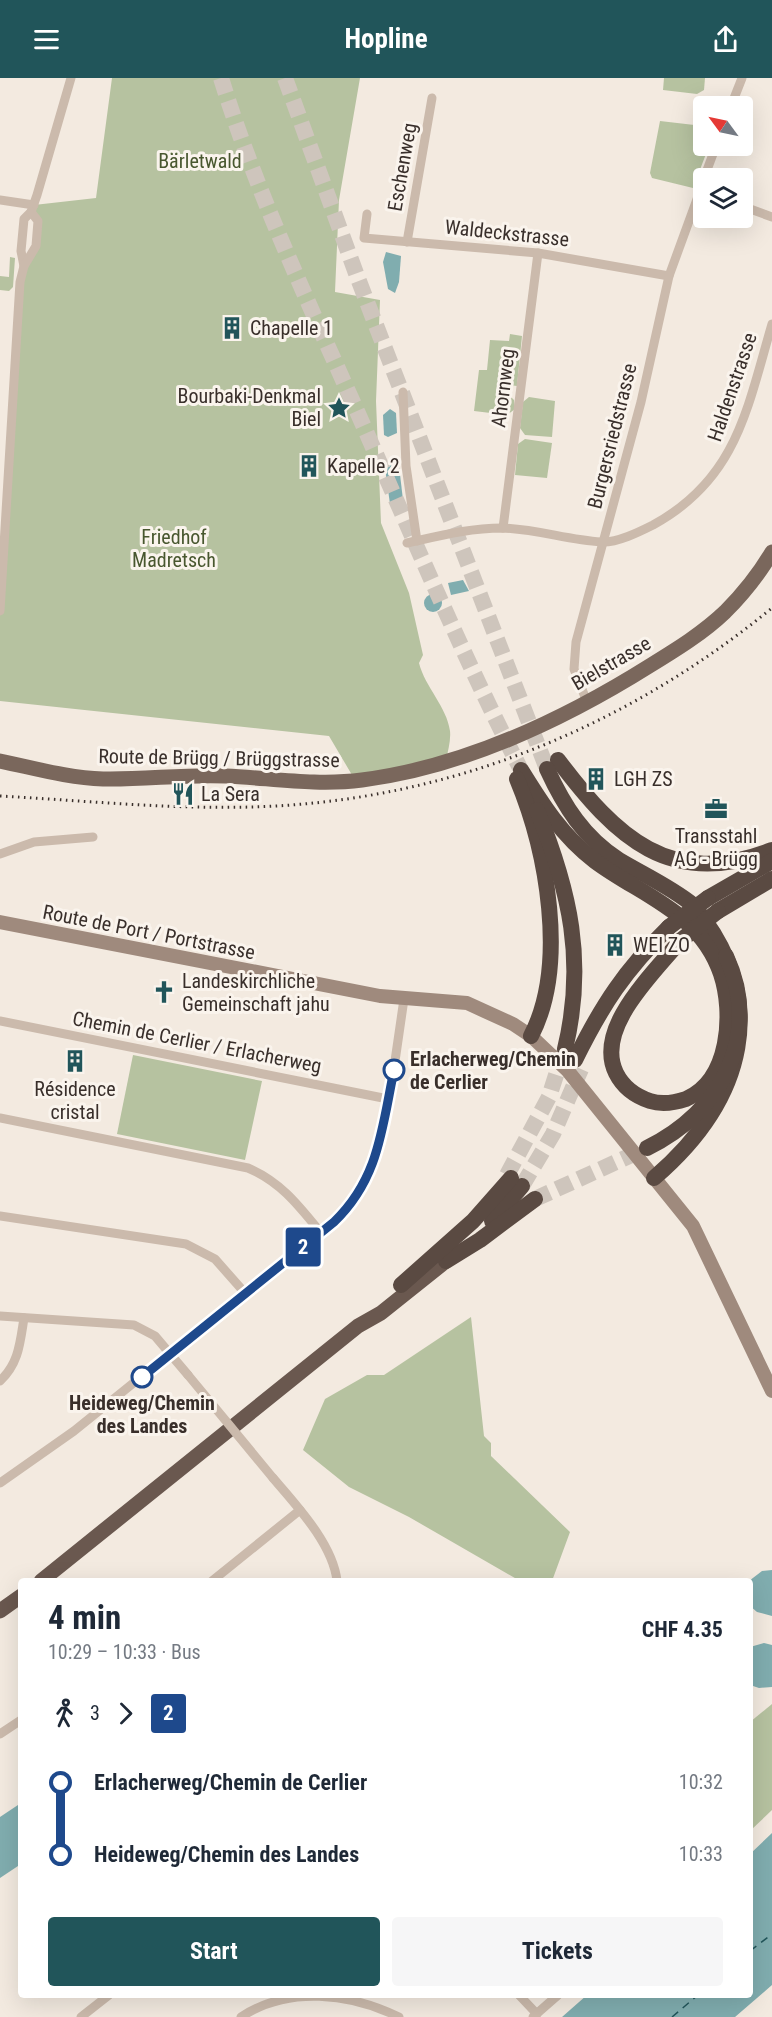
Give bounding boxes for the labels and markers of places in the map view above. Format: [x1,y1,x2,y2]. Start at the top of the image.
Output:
building icon: Chapelle 1 [219,315,245,341]
place label: Chapelle 1 [250,316,333,340]
place label: Bourbaki-Denkmal Biel [178,384,321,431]
place icon: Bourbaki-Denkmal Biel [326,395,352,421]
building icon: Kapelle 2 [296,453,322,479]
place label: Kapelle 2 [327,454,400,478]
building icon: LGH ZS [583,766,609,792]
place label: LGH ZS [614,767,673,791]
restaurant icon: La Sera [170,781,196,807]
place label: La Sera [201,782,260,806]
office icon: Transstahl AG - Brügg [703,796,729,822]
place label: Transstahl AG - Brügg [674,824,758,871]
building icon: WEI ZO [602,932,628,958]
place label: WEI ZO [633,933,690,957]
place label: Landeskirchliche Gemeinschaft jahu [182,969,330,1016]
church icon: Landeskirchliche Gemeinschaft jahu [151,979,177,1005]
place label: Erlacherweg/Chemin de Cerlier [410,1047,576,1094]
building icon: Résidence cristal [62,1048,88,1074]
marker: Erlacherweg/Chemin de Cerlier [383,1059,405,1081]
place label: Résidence cristal [34,1077,116,1124]
marker: Heideweg/Chemin des Landes [131,1366,153,1388]
place label: Heideweg/Chemin des Landes [69,1391,215,1438]

